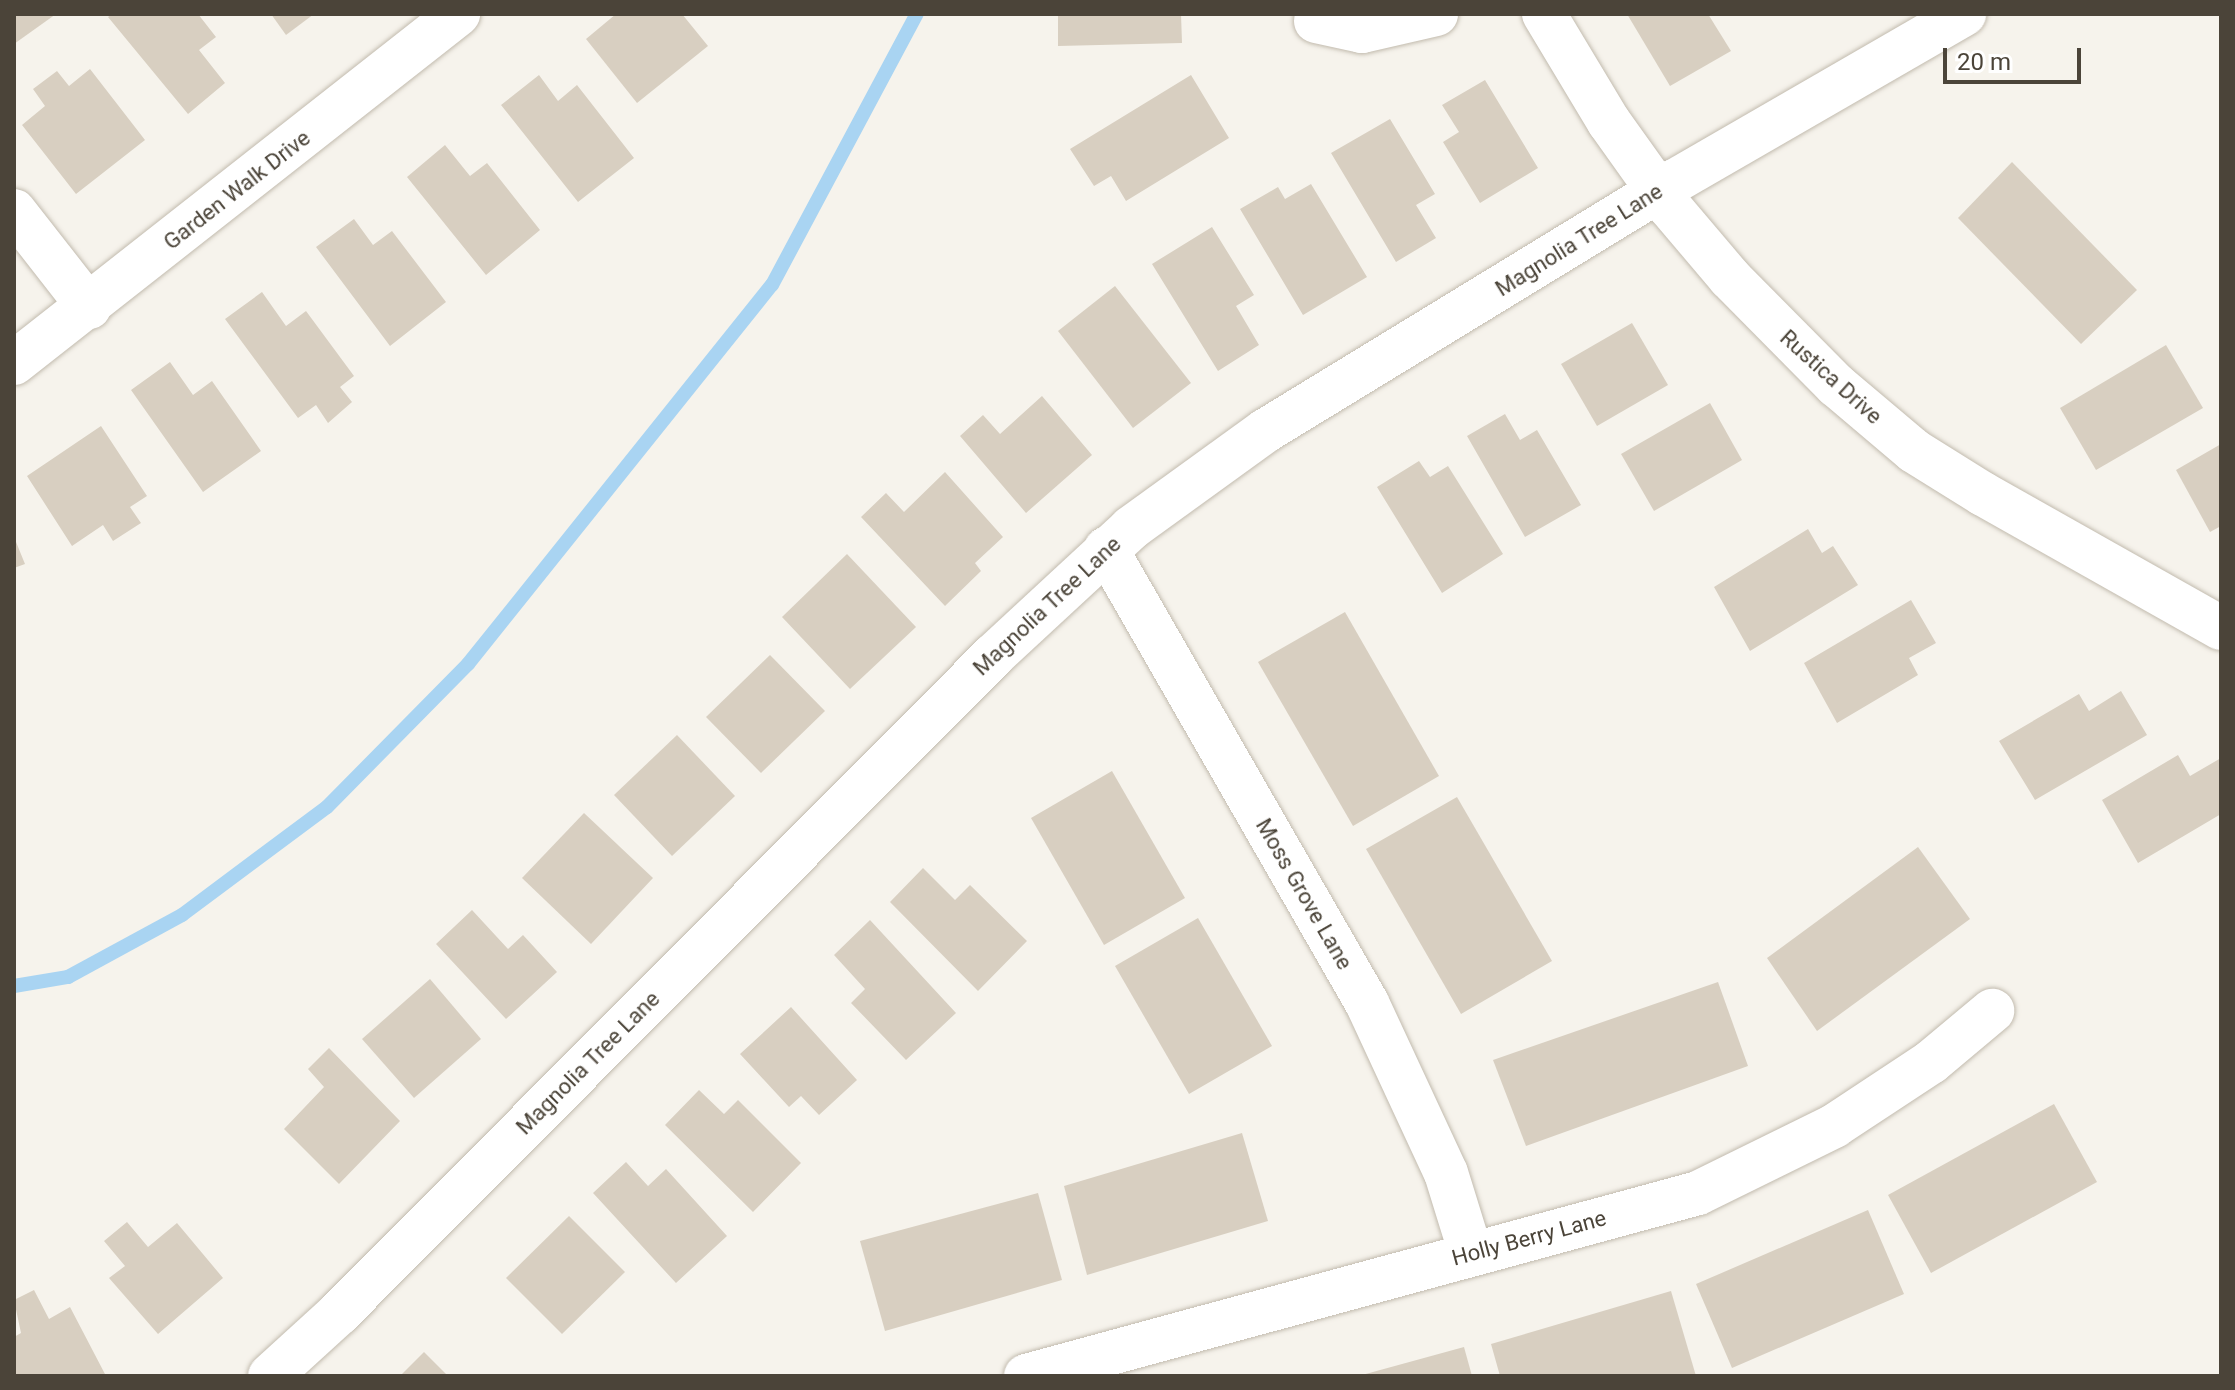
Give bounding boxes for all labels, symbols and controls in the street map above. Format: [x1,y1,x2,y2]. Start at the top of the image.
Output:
scale bar [1947,32,2085,82]
text: 20 m [1957,48,2011,76]
street label: Garden Walk Drive [159,125,315,255]
street label: Magnolia Tree Lane [1490,178,1668,302]
street label: Rustica Drive [1775,324,1887,430]
street label: Magnolia Tree Lane [968,531,1126,681]
street label: Moss Grove Lane [1250,814,1358,974]
street label: Magnolia Tree Lane [511,986,665,1140]
street label: Holly Berry Lane [1449,1205,1609,1271]

